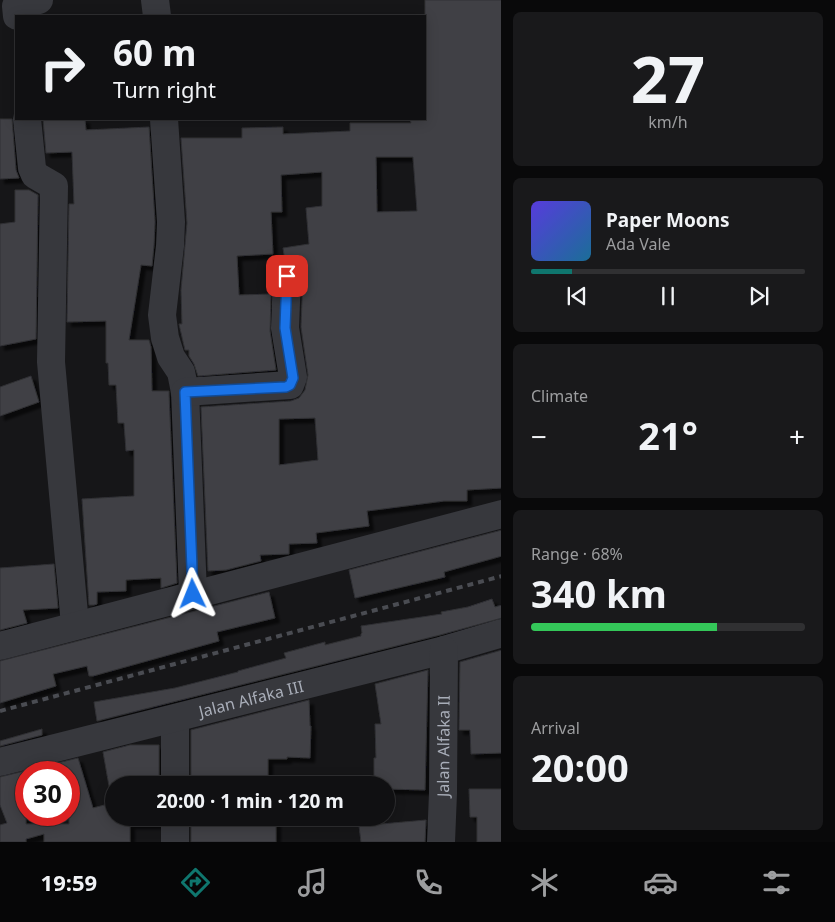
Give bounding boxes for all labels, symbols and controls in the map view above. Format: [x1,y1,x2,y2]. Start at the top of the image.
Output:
text: 60 m [113,29,196,76]
text: 27 [631,34,705,122]
icon: right [30,35,95,100]
text: Turn right [113,74,216,104]
text: km/h [648,111,688,133]
text: Paper Moons [606,207,730,233]
text: Ada Vale [606,233,671,255]
pin [266,255,308,297]
icon: arrive [273,262,301,290]
icon: previous [563,282,591,310]
icon: pause [654,282,682,310]
icon: next [745,282,773,310]
text: Climate [531,385,588,407]
text: 21° [638,409,698,461]
text: − [531,417,547,455]
text: + [789,417,805,455]
text: Range · 68% [531,543,623,565]
position arrow [166,567,218,619]
text: 340 km [531,567,667,619]
street label: Jalan Alfaka III [194,675,306,723]
street label: Jalan Alfaka II [432,695,455,799]
text: Arrival [531,717,580,739]
text: 20:00 [531,741,629,793]
speed limit sign: 30 [15,761,80,826]
text: 20:00 · 1 min · 120 m [156,788,344,814]
icon: directions [178,865,213,900]
icon: music [295,865,330,900]
icon: phone [411,865,446,900]
icon: climate [527,865,562,900]
icon: car [643,865,678,900]
icon: filters [759,865,794,900]
text: 19:59 [41,867,97,897]

